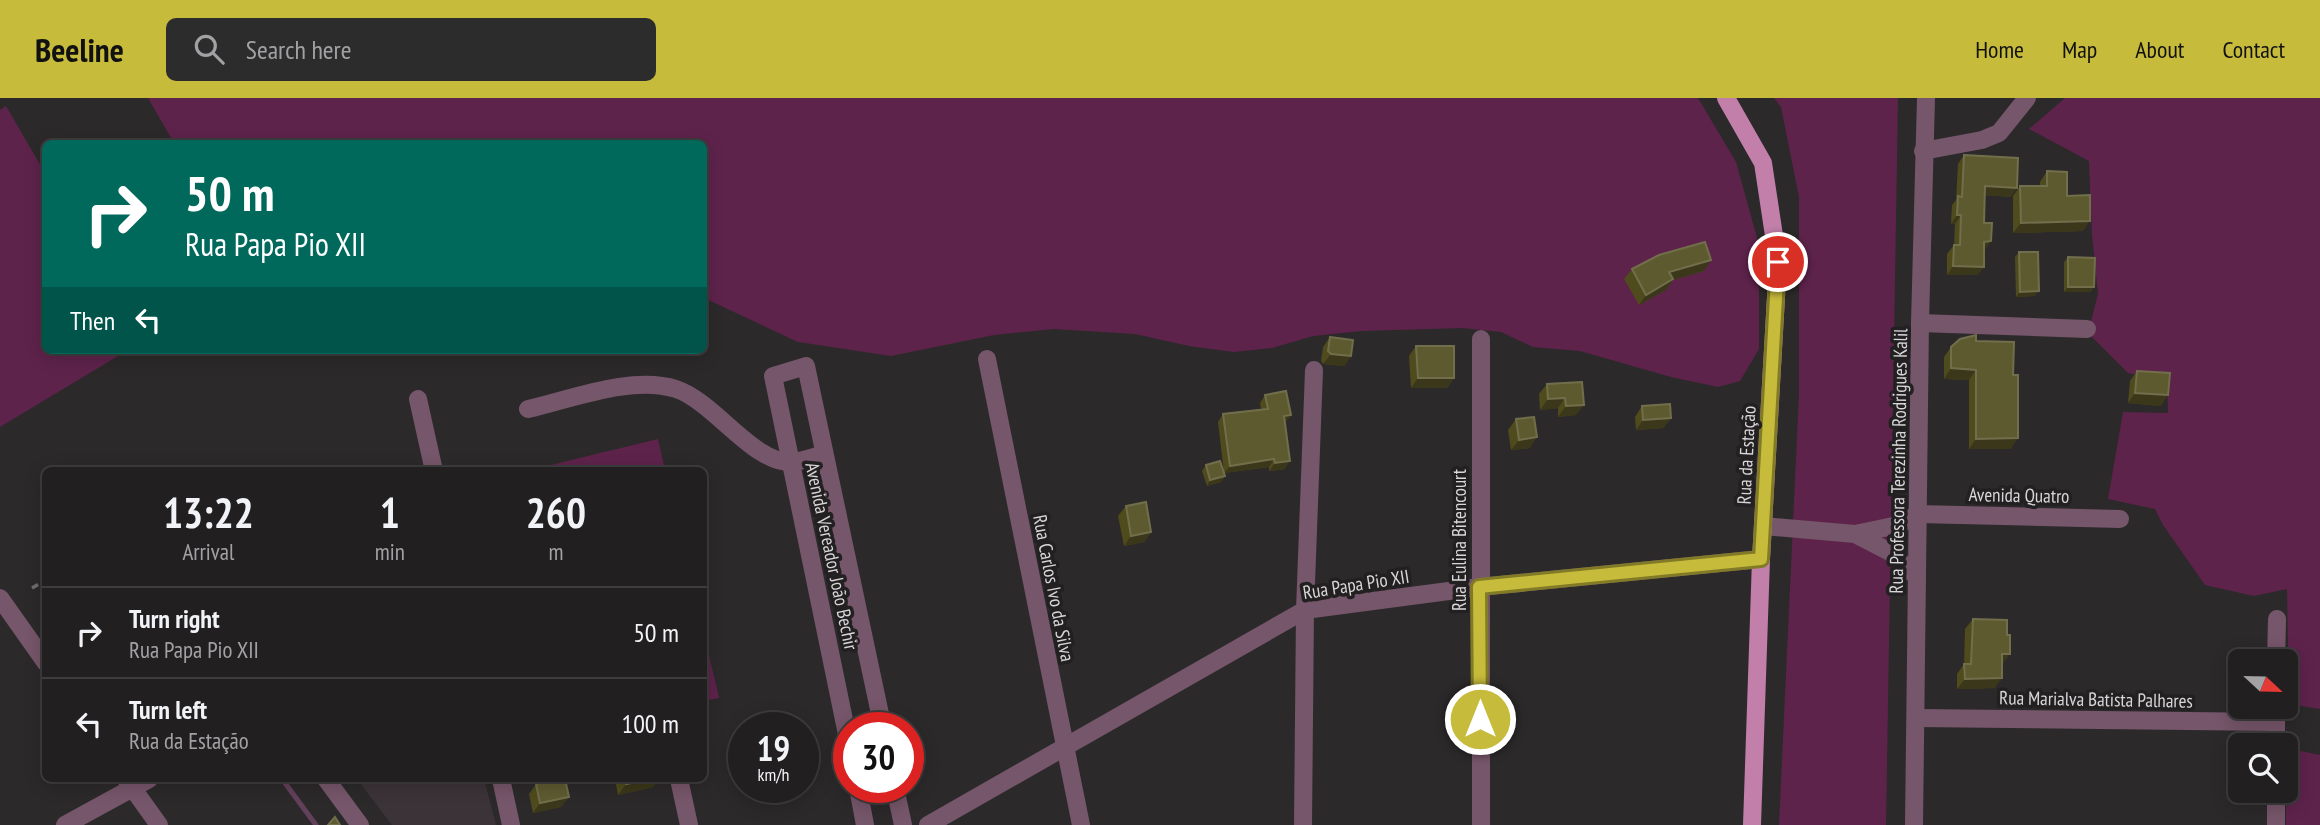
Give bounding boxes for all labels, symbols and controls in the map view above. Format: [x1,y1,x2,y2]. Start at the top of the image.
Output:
search box [166,18,656,81]
text: Beeline [35,28,124,71]
icon: search [190,30,228,68]
text: Search here [246,33,351,66]
text: Home [1975,34,2024,65]
text: Map [2062,34,2097,65]
text: About [2135,34,2184,65]
text: Contact [2222,34,2285,65]
text: 50 m [185,161,274,225]
icon: right [70,168,161,259]
text: Rua Papa Pio XII [185,223,366,265]
pin [1748,232,1808,292]
icon: arrive [1759,243,1797,281]
icon: left [129,301,167,339]
text: Then [70,304,115,337]
street label: Rua Professora Terezinha Rodrigues Kalil [1884,328,1912,594]
street label: Rua da Estação [1731,405,1761,505]
street label: Avenida Vereador João Bechir [800,460,864,653]
street label: Rua Eulina Bitencourt [1447,468,1471,611]
street label: Avenida Quatro [1968,482,2070,508]
text: 13:22 [163,485,254,540]
text: 1 [380,485,400,540]
text: 260 [526,485,586,540]
street label: Rua Carlos Ivo da Silva [1028,513,1080,663]
text: Arrival [182,537,234,566]
text: min [375,537,405,566]
text: m [548,537,563,566]
street label: Rua Papa Pio XII [1301,564,1411,604]
text: Turn right [129,602,220,635]
icon: right [70,614,108,652]
text: 50 m [633,616,679,649]
text: Rua Papa Pio XII [129,635,259,664]
north arrow [2228,649,2298,719]
map controls [2228,649,2298,803]
position arrow [1443,682,1517,756]
street label: Rua Marialva Batista Palhares [1999,685,2193,713]
text: Turn left [129,693,207,726]
icon: left [70,705,108,743]
text: 100 m [621,707,679,740]
speed limit sign: 30 [833,712,924,803]
text: 19 [757,725,790,771]
text: Rua da Estação [129,726,249,755]
button: search [2228,733,2298,803]
text: km/h [758,763,789,786]

